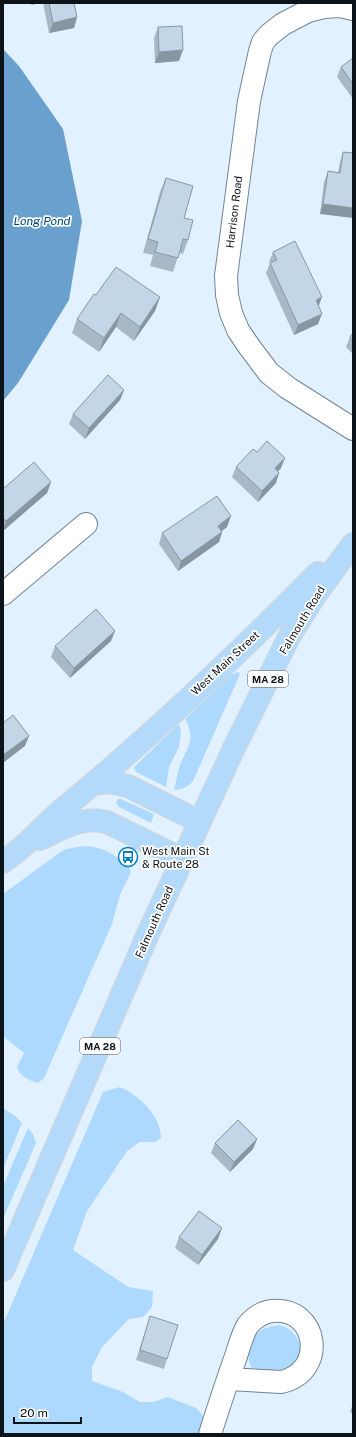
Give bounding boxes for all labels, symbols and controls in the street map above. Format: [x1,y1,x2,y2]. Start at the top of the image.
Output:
street label: Harrison Road [224,175,244,249]
water label: Long Pond [13,214,71,228]
street label: Falmouth Road [277,584,327,656]
street label: West Main Street [189,628,261,698]
road number: MA 28 [248,671,288,687]
place label: West Main St & Route 28 [142,845,210,870]
bus stop icon: West Main St & Route 28 [117,846,139,868]
street label: Falmouth Road [133,884,175,960]
road number: MA 28 [80,1038,120,1054]
scale bar [14,1399,81,1425]
text: 20 m [20,1406,48,1420]

